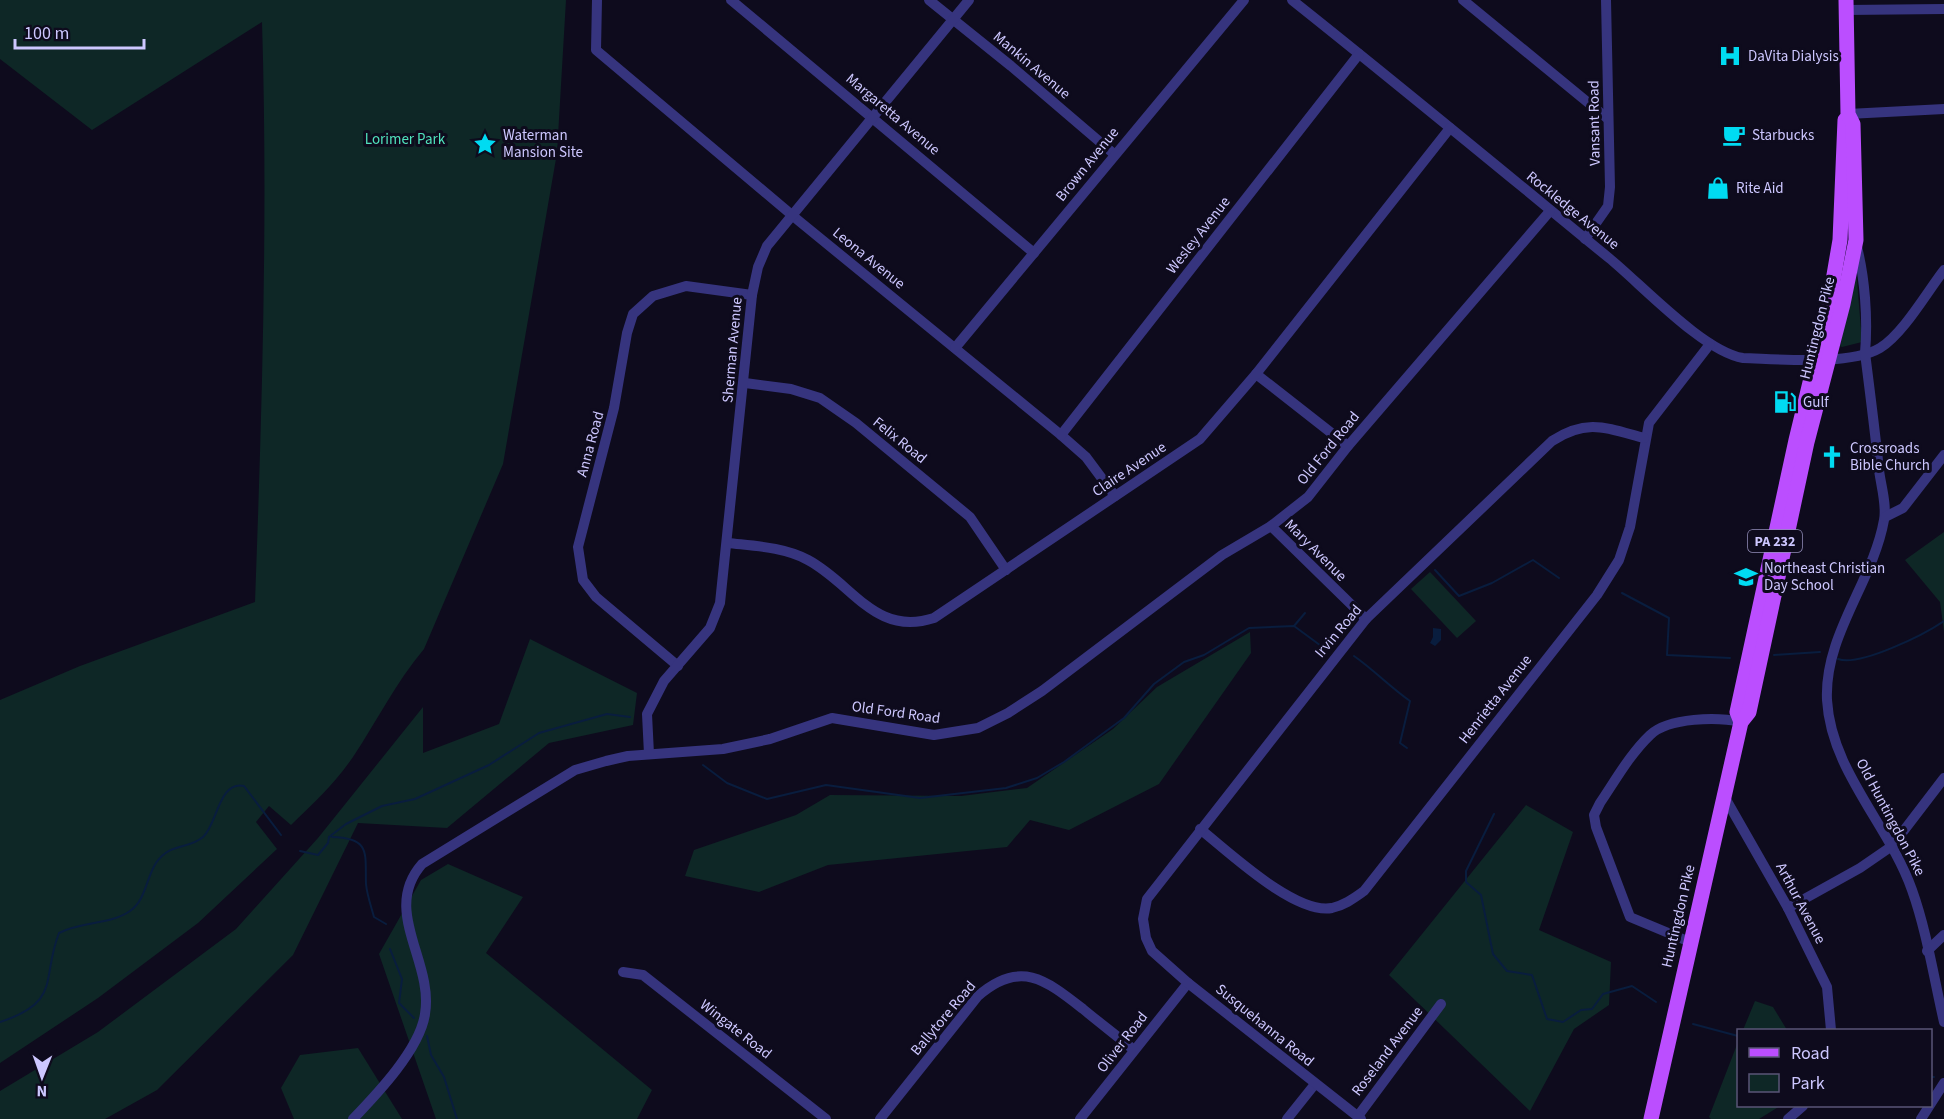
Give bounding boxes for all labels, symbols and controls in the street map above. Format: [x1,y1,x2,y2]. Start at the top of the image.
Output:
scale bar [15,12,144,50]
text: 100 m [24,21,69,46]
street label: Mankin Avenue [988,27,1075,104]
hospital icon: DaVita Dialysis [1717,43,1743,69]
place label: DaVita Dialysis [1748,46,1839,67]
street label: Margaretta Avenue [841,69,944,160]
street label: Vansant Road [1583,80,1606,166]
cafe icon: Starbucks [1721,122,1747,148]
street label: Brown Avenue [1051,123,1124,206]
place label: Waterman Mansion Site [503,125,583,163]
place label: Starbucks [1752,125,1814,146]
park label: Lorimer Park [365,129,446,150]
place icon: Waterman Mansion Site [472,131,498,157]
street label: Rockledge Avenue [1522,166,1624,255]
shop icon: Rite Aid [1705,175,1731,201]
place label: Rite Aid [1736,178,1784,199]
street label: Wesley Avenue [1161,192,1235,278]
street label: Leona Avenue [828,223,909,294]
street label: Huntingdon Pike [1795,275,1840,382]
street label: Sherman Avenue [717,296,748,404]
fuel station icon: Gulf [1772,389,1798,415]
place label: Gulf [1803,392,1829,413]
street label: Old Ford Road [1292,407,1365,490]
street label: Anna Road [572,409,609,479]
street label: Felix Road [868,412,931,469]
street label: Claire Avenue [1088,437,1171,502]
place label: Crossroads Bible Church [1850,438,1930,476]
church icon: Crossroads Bible Church [1819,444,1845,470]
street label: Mary Avenue [1280,515,1351,586]
road number: PA 232 [1748,530,1802,552]
place label: Northeast Christian Day School [1764,558,1885,596]
school or university icon: Northeast Christian Day School [1733,564,1759,590]
street label: Irvin Road [1310,600,1367,662]
street label: Henrietta Avenue [1454,650,1537,748]
street label: Old Ford Road [850,696,941,729]
street label: Old Huntingdon Pike [1851,755,1930,880]
street label: Arthur Avenue [1770,859,1831,948]
street label: Huntingdon Pike [1656,863,1701,970]
street label: Ballytore Road [906,976,981,1060]
street label: Susquehanna Road [1211,979,1318,1072]
street label: Wingate Road [695,995,776,1064]
street label: Roseland Avenue [1347,1002,1428,1100]
street label: Oliver Road [1092,1007,1153,1077]
legend [1737,1029,1932,1107]
text: Road [1791,1041,1830,1066]
north arrow [12,1047,72,1107]
text: Park [1791,1071,1825,1096]
text: N [36,1080,47,1102]

